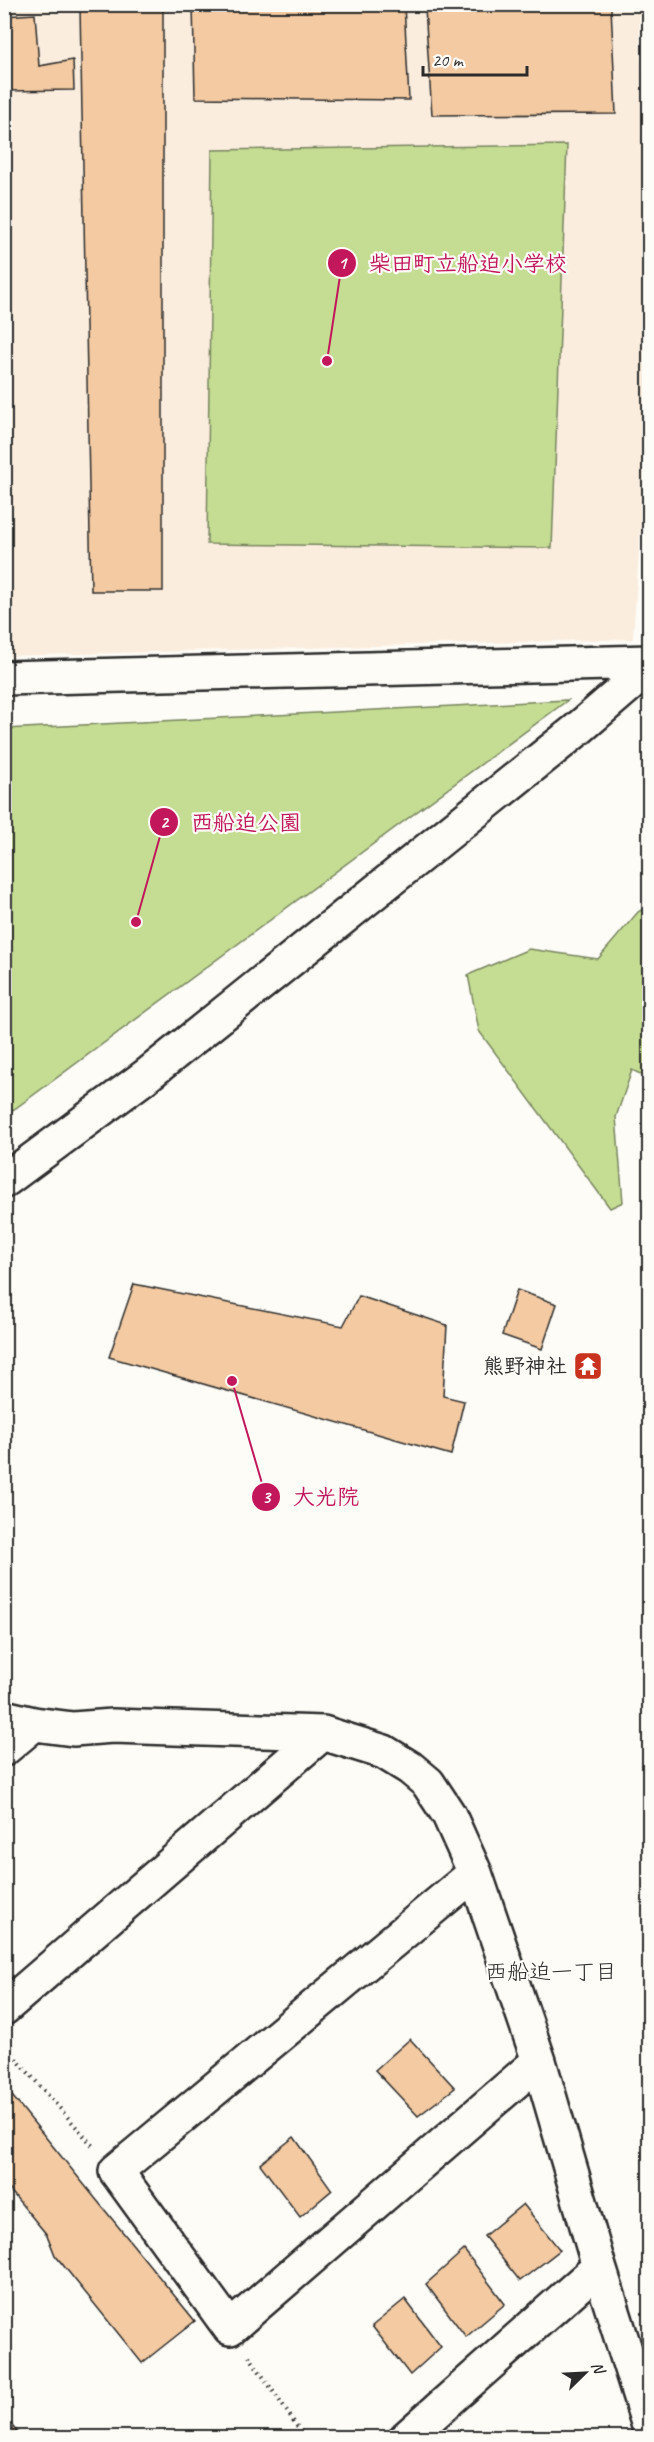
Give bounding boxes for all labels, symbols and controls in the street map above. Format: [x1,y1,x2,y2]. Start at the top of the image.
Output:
scale bar [423,39,526,77]
text: 20 m [432,49,465,71]
callout: 柴田町立船迫小学校 [327,243,579,283]
text: 柴田町立船迫小学校 [369,250,567,278]
text: 1 [338,252,348,274]
callout: 西船迫公園 [149,802,313,842]
text: 西船迫公園 [191,809,301,837]
text: 2 [160,811,170,833]
temple icon: 熊野神社 [572,1350,604,1382]
place label: 熊野神社 [483,1353,567,1379]
callout: 大光院 [251,1477,371,1517]
text: 大光院 [293,1483,359,1511]
text: 3 [262,1486,272,1508]
district label: 西船迫一丁目 [485,1958,617,1986]
north arrow [555,2343,615,2403]
text: N [587,2359,610,2379]

